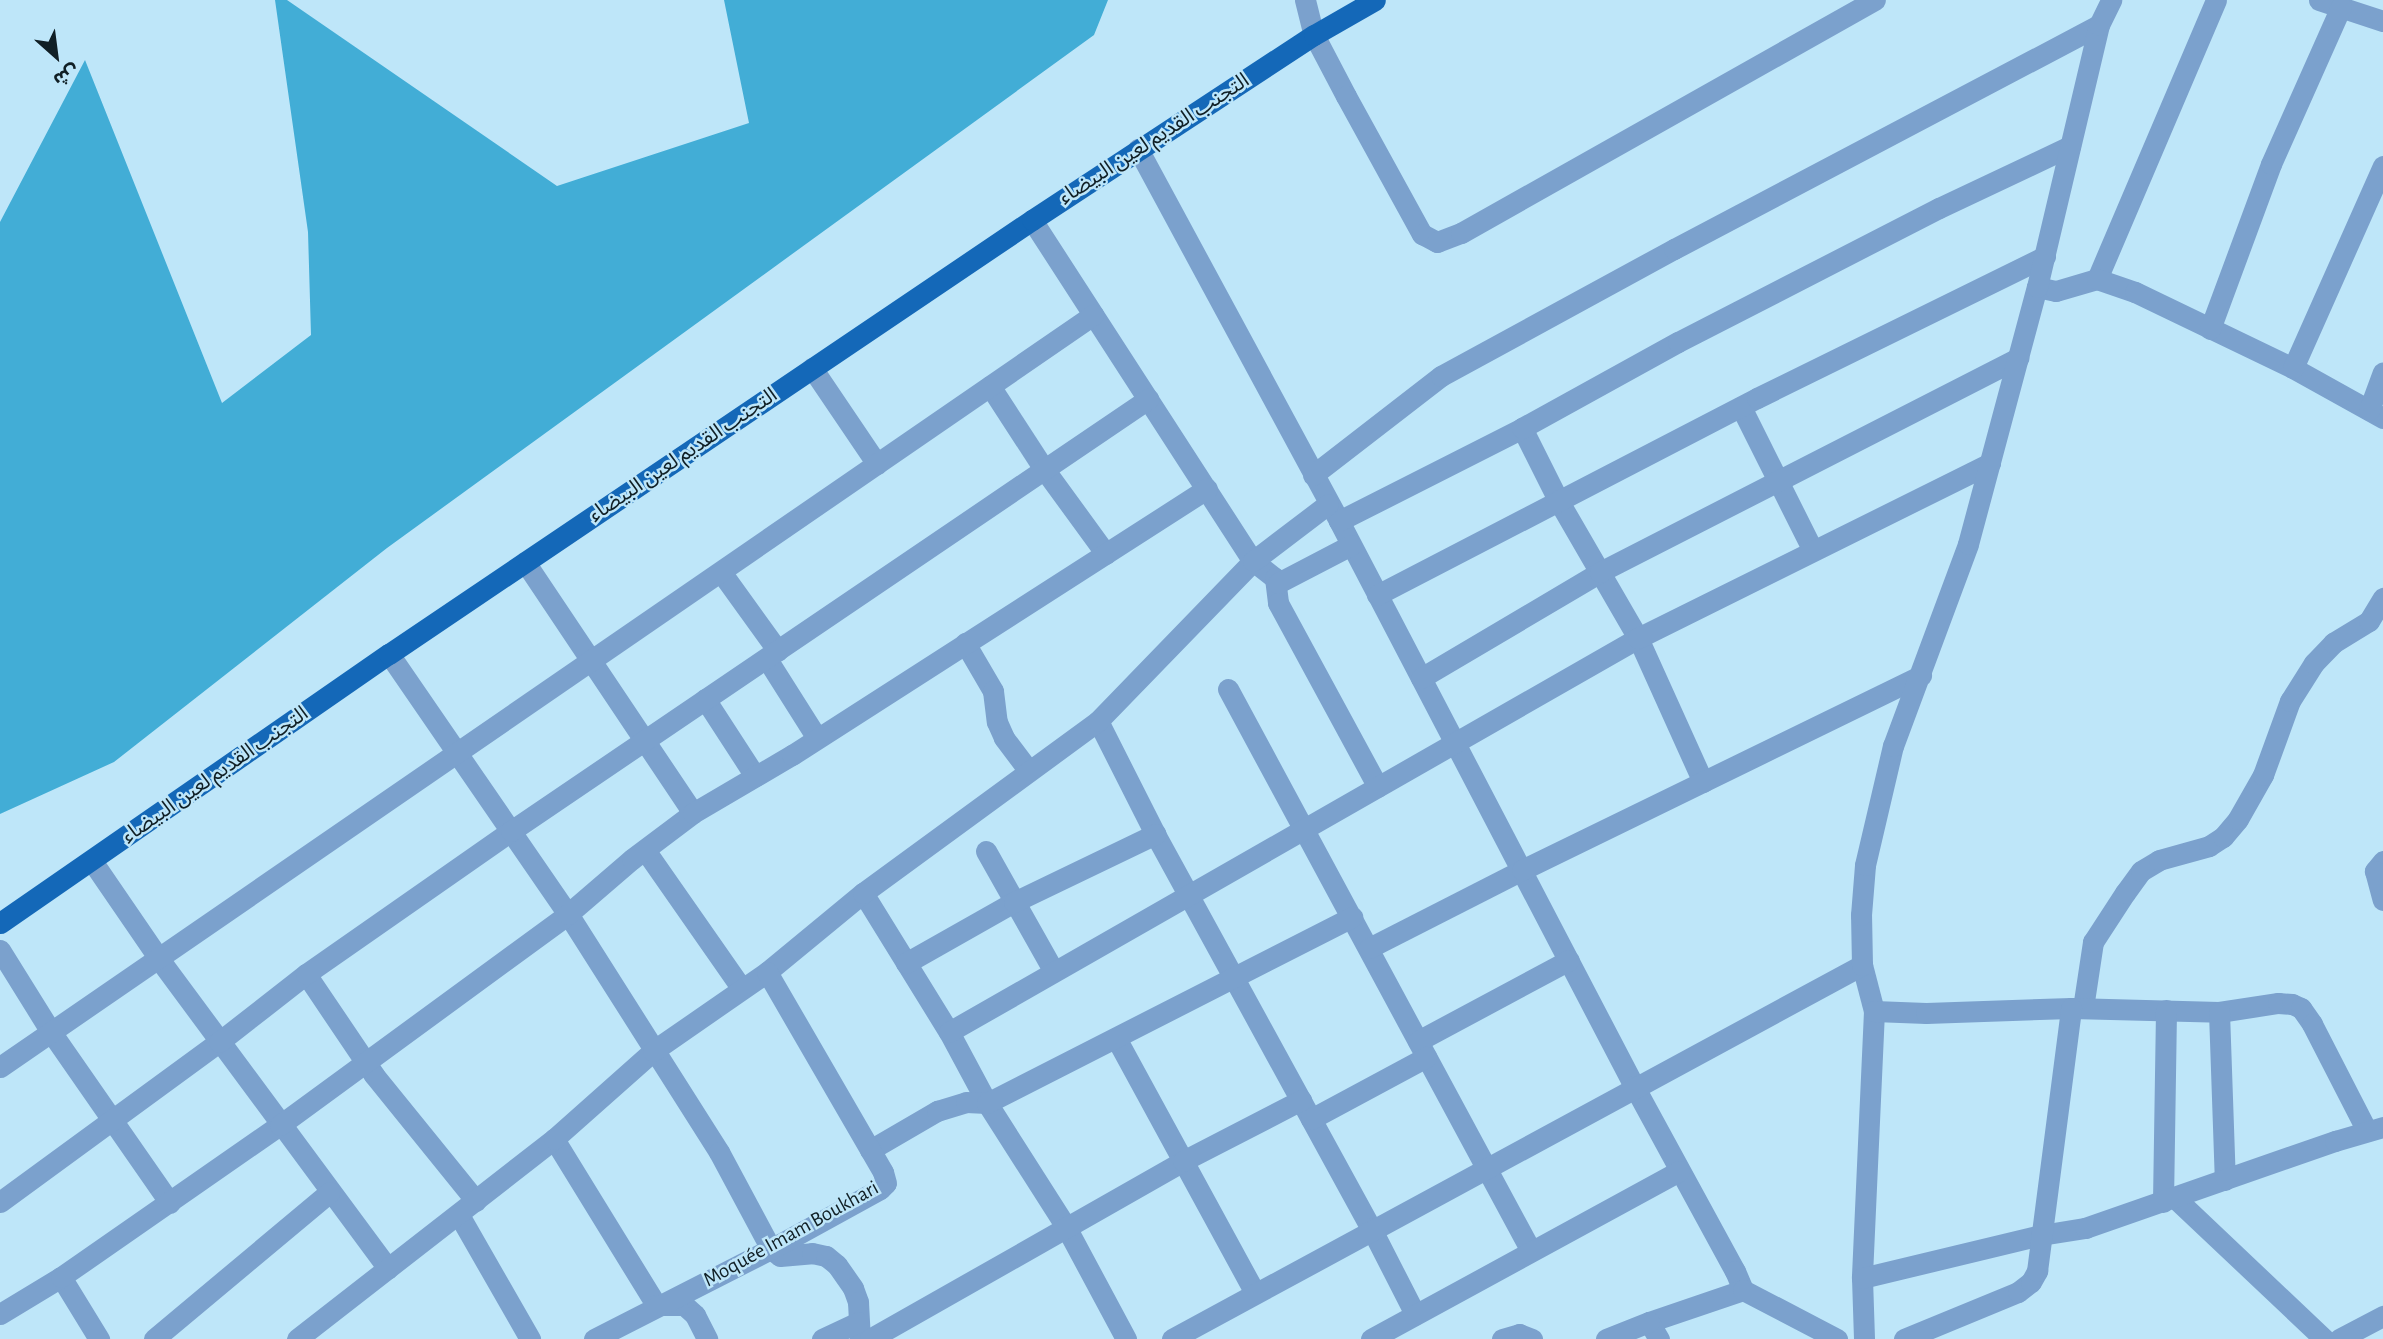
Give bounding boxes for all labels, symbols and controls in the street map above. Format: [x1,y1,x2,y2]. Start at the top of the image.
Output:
north arrow [21,21,91,91]
text: ش [50,60,82,89]
street label: التجنب القديم لعين البيضاء [1054,68,1254,210]
street label: التجنب القديم لعين البيضاء [584,382,782,528]
street label: التجنب القديم لعين البيضاء [117,701,313,849]
street label: Moquée Imam Boukhari [699,1175,883,1293]

